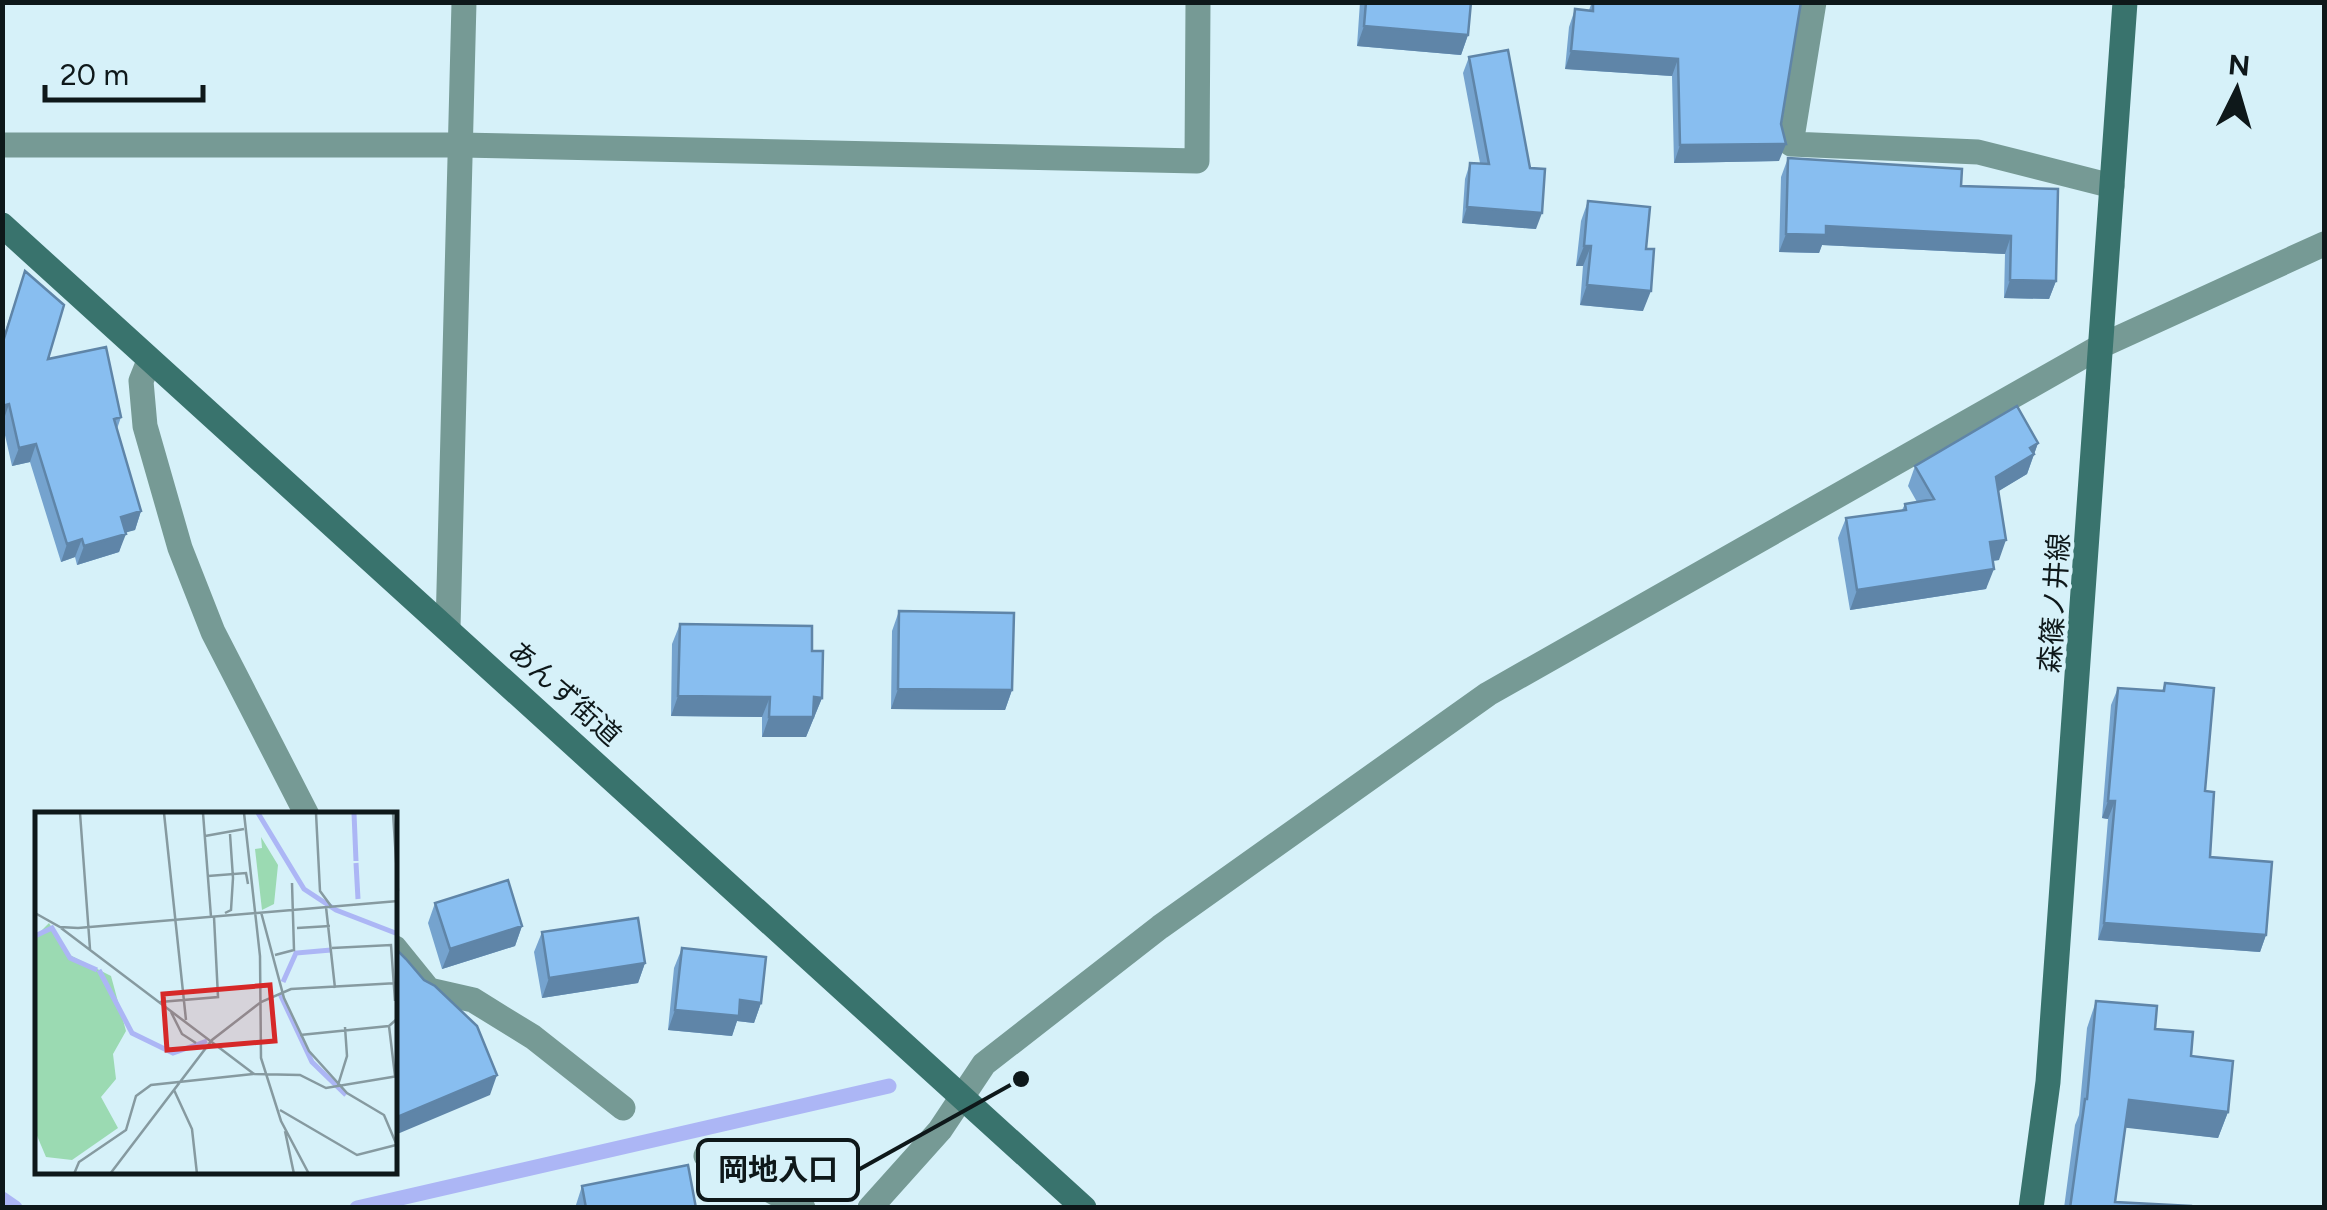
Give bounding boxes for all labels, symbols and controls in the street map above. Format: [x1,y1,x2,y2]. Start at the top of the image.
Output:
scale bar [45,40,202,102]
north arrow [2187,40,2287,140]
text: N [2227,47,2251,83]
text: 20 m [60,56,129,93]
street label: 森篠ノ井線 [2032,532,2076,674]
street label: あんず街道 [502,634,628,752]
inset map [35,812,398,1175]
callout: 岡地入口 [698,1140,858,1200]
text: 岡地入口 [718,1151,838,1188]

